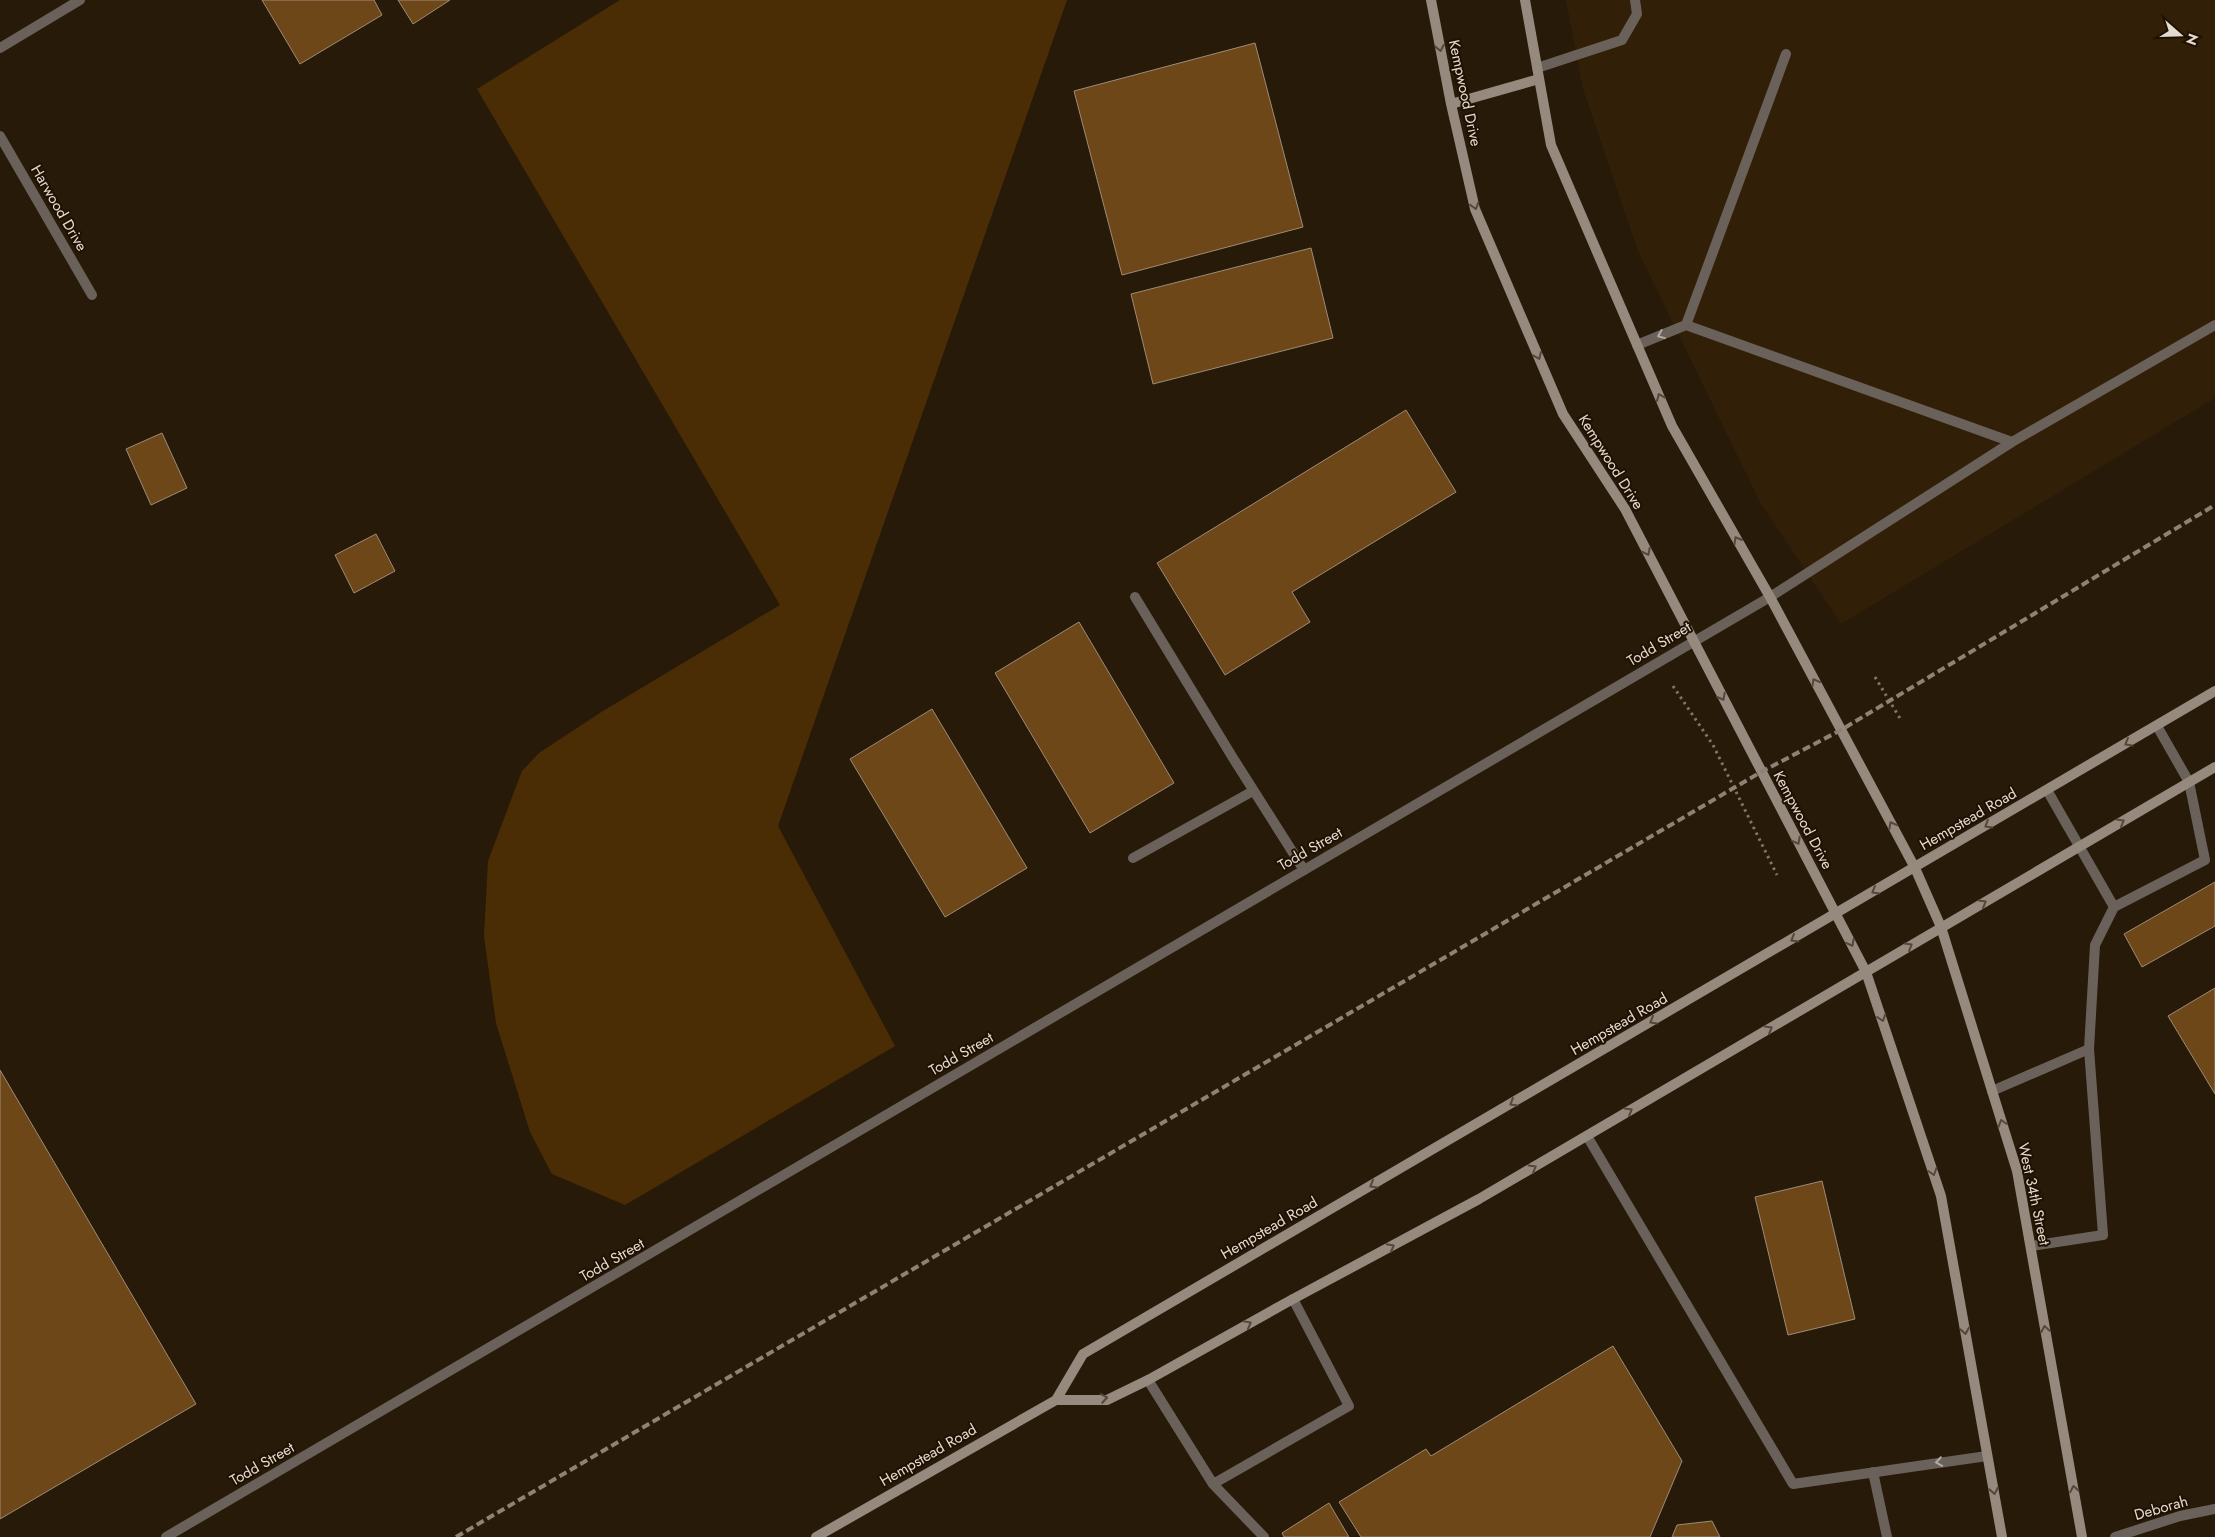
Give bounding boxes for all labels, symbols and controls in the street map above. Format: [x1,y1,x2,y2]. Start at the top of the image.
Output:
north arrow [2155,10,2205,60]
text: N [2181,31,2204,48]
street label: Kempwood Drive [1443,38,1487,149]
one-way arrow [1434,43,1445,52]
street label: Harwood Drive [25,161,93,255]
one-way arrow [1470,202,1480,210]
one-way arrow [1657,328,1666,339]
one-way arrow [1532,351,1543,360]
one-way arrow [1655,393,1666,402]
street label: Kempwood Drive [1573,410,1649,514]
one-way arrow [1734,536,1744,545]
one-way arrow [1641,547,1651,556]
street label: Todd Street [1623,616,1695,672]
one-way arrow [1812,678,1822,687]
one-way arrow [1716,692,1726,701]
one-way arrow [2125,736,2134,746]
street label: Kempwood Drive [1768,767,1838,873]
street label: Hempstead Road [1915,782,2021,856]
one-way arrow [2115,818,2124,828]
one-way arrow [1985,819,1994,829]
street label: Todd Street [1274,822,1347,876]
one-way arrow [1888,822,1898,831]
one-way arrow [1791,835,1801,844]
one-way arrow [1872,885,1881,895]
one-way arrow [1978,899,1987,909]
one-way arrow [1790,933,1799,943]
one-way arrow [1845,938,1855,947]
one-way arrow [1903,943,1912,953]
street label: Hempstead Road [1566,987,1672,1061]
one-way arrow [1876,1013,1886,1022]
one-way arrow [1650,1015,1659,1025]
one-way arrow [1763,1025,1772,1035]
street label: Todd Street [925,1027,998,1081]
one-way arrow [1509,1097,1518,1107]
one-way arrow [1623,1108,1632,1118]
one-way arrow [1998,1119,2008,1128]
street label: West 34th Street [2012,1141,2056,1248]
one-way arrow [1527,1164,1536,1174]
one-way arrow [1927,1168,1937,1176]
one-way arrow [1369,1179,1378,1189]
street label: Hempstead Road [1216,1191,1322,1265]
street label: Todd Street [576,1233,649,1287]
one-way arrow [1385,1243,1394,1253]
one-way arrow [1243,1320,1252,1330]
one-way arrow [2041,1325,2051,1333]
one-way arrow [1959,1327,1970,1336]
one-way arrow [1100,1394,1109,1404]
street label: Hempstead Road [875,1418,981,1492]
street label: Todd Street [226,1437,299,1491]
one-way arrow [1935,1457,1943,1467]
one-way arrow [2069,1485,2079,1493]
one-way arrow [1988,1487,1998,1496]
street label: Deborah [2132,1490,2190,1526]

